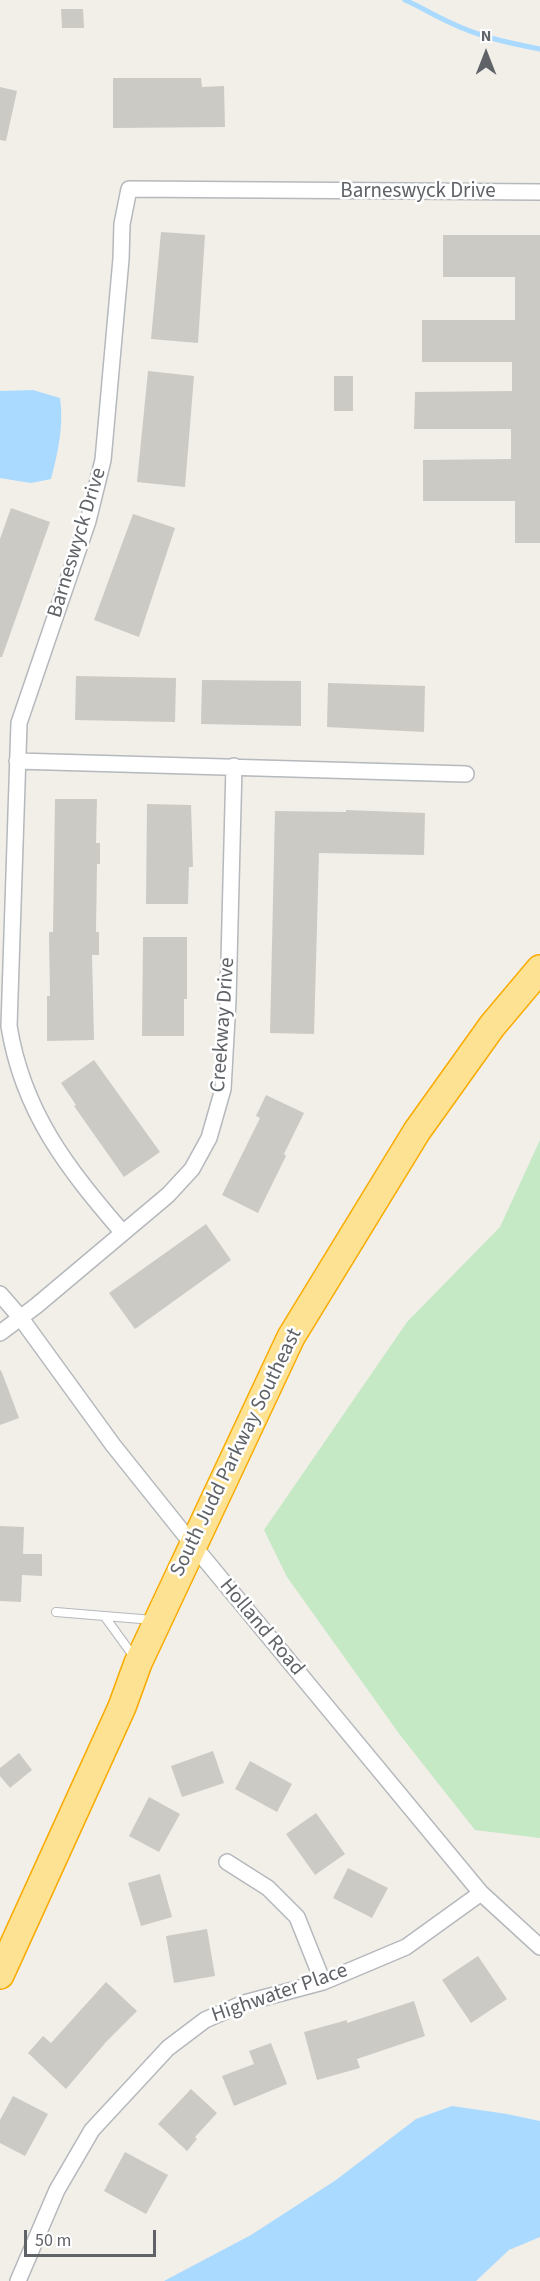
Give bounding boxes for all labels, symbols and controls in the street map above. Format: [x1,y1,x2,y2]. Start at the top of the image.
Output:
north arrow [456,24,516,84]
text: N [481,25,491,47]
street label: Barneswyck Drive [340,179,496,205]
street label: Barneswyck Drive [43,465,113,621]
street label: Creekway Drive [207,957,241,1093]
street label: South Judd Parkway Southeast [166,1325,308,1581]
street label: Holland Road [213,1574,309,1682]
street label: Highwater Place [209,1959,351,2029]
scale bar [27,2218,159,2256]
text: 50 m [35,2228,71,2253]

